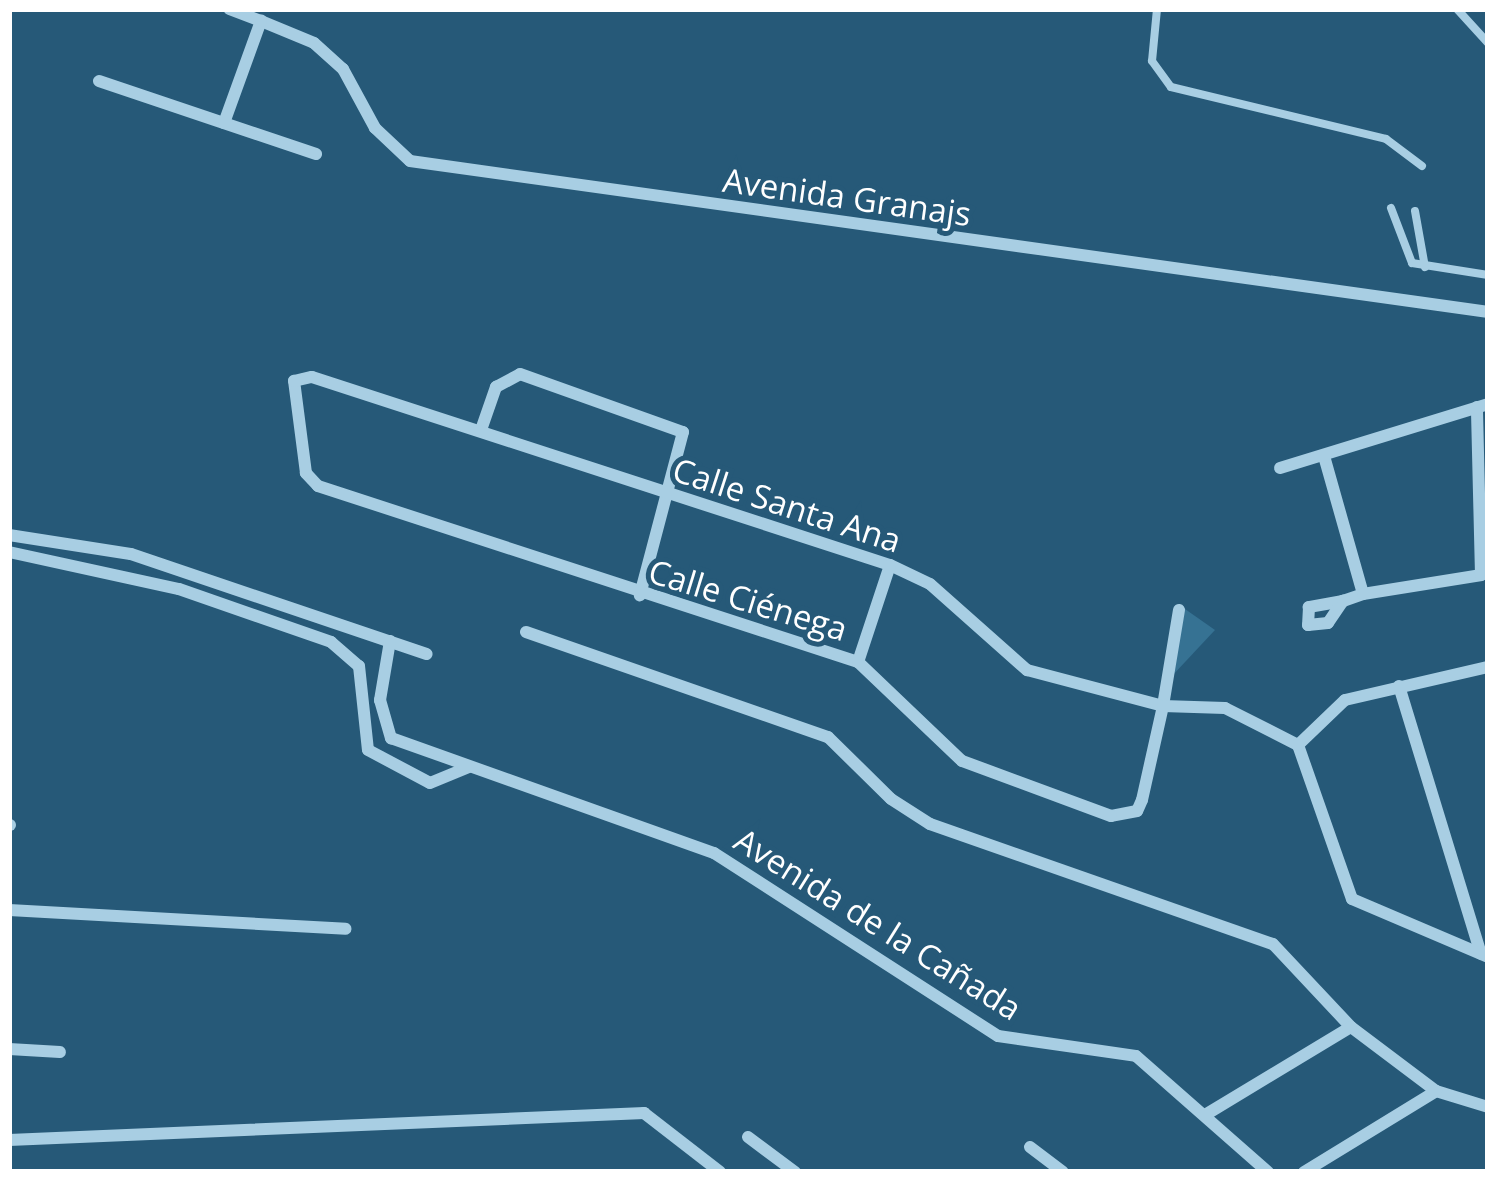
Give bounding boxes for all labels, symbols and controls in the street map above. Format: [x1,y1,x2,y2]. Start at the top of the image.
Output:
street label: Avenida Granajs [720,160,974,234]
street label: Calle Santa Ana [668,449,906,561]
street label: Calle Ciénega [644,551,852,649]
street label: Avenida de la Cañada [727,820,1029,1028]

